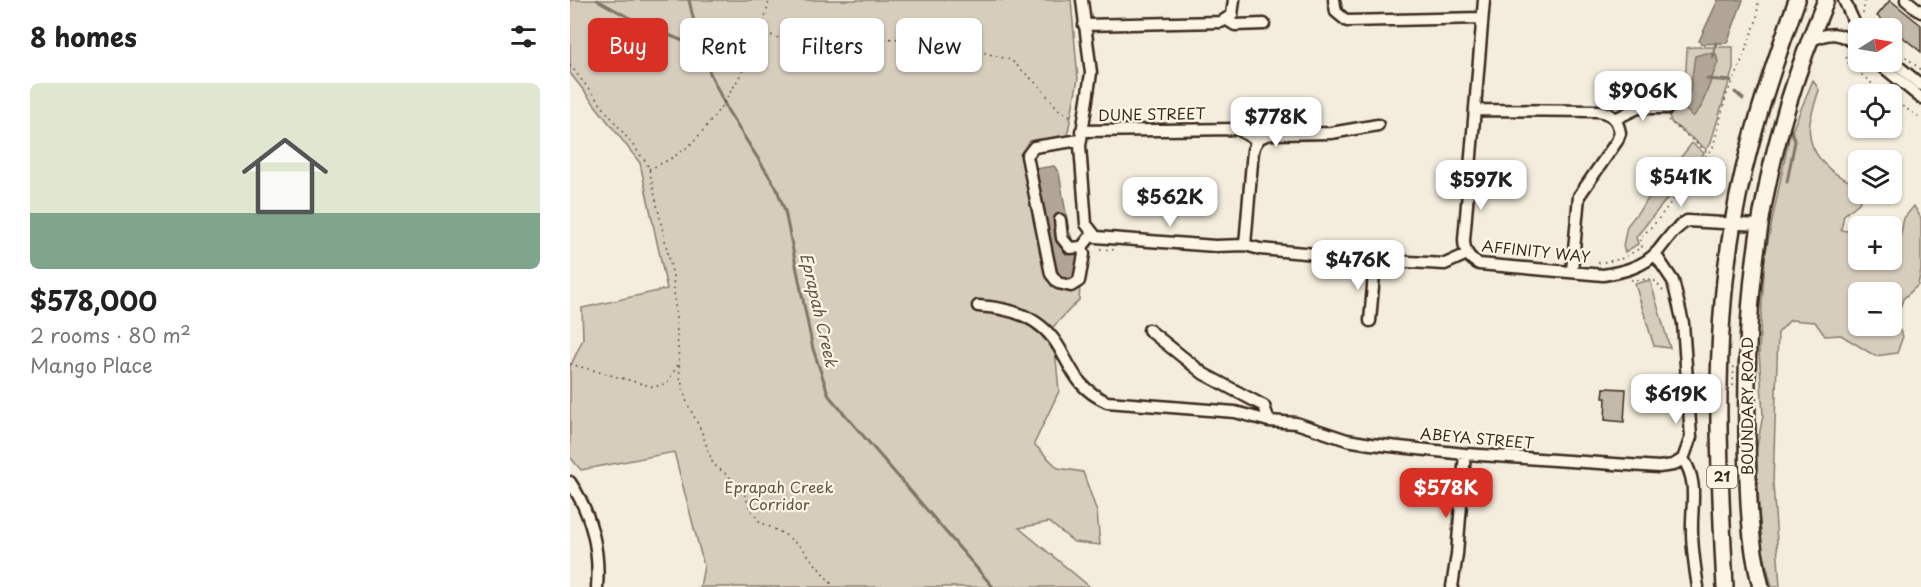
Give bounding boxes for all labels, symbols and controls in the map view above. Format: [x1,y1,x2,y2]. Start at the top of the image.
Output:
text: 8 homes [30,17,137,56]
chip: Buy [588,18,668,72]
chip: Rent [680,18,768,72]
chip: Filters [780,18,884,72]
chip: New [896,18,982,72]
north arrow [1848,18,1902,72]
map controls [1848,18,1902,336]
icon: filters [507,20,540,53]
pin: $906K [1601,71,1685,122]
text: $906K [1609,75,1678,105]
button: locate [1848,84,1902,138]
pin: $778K [1234,97,1318,148]
street label: DUNE STREET [1098,101,1207,126]
text: $778K [1245,101,1307,131]
icon: home [231,122,339,230]
button: layers [1848,150,1902,204]
pin: $541K [1639,157,1723,208]
pin: $597K [1439,160,1523,211]
text: $541K [1650,161,1712,191]
text: $597K [1450,164,1512,194]
pin: $562K [1128,177,1212,228]
text: $562K [1137,181,1203,211]
button: + [1848,216,1902,270]
street label: AFFINITY WAY [1481,233,1592,268]
pin: $476K [1316,240,1400,291]
text: $476K [1325,244,1391,274]
water label: Eprapah Creek [795,250,845,370]
text: $578,000 [30,281,157,320]
button: − [1848,282,1902,336]
text: 2 rooms · 80 m² [30,320,191,350]
street label: BOUNDARY ROAD [1735,337,1758,475]
text: Mango Place [30,350,153,380]
pin: $619K [1634,374,1718,425]
text: $619K [1645,378,1707,408]
street label: ABEYA STREET [1419,421,1536,454]
road number: 21 [1707,466,1737,488]
pin: $578K [1404,468,1488,519]
text: $578K [1414,472,1478,502]
park label: Eprapah Creek Corridor [724,475,834,515]

